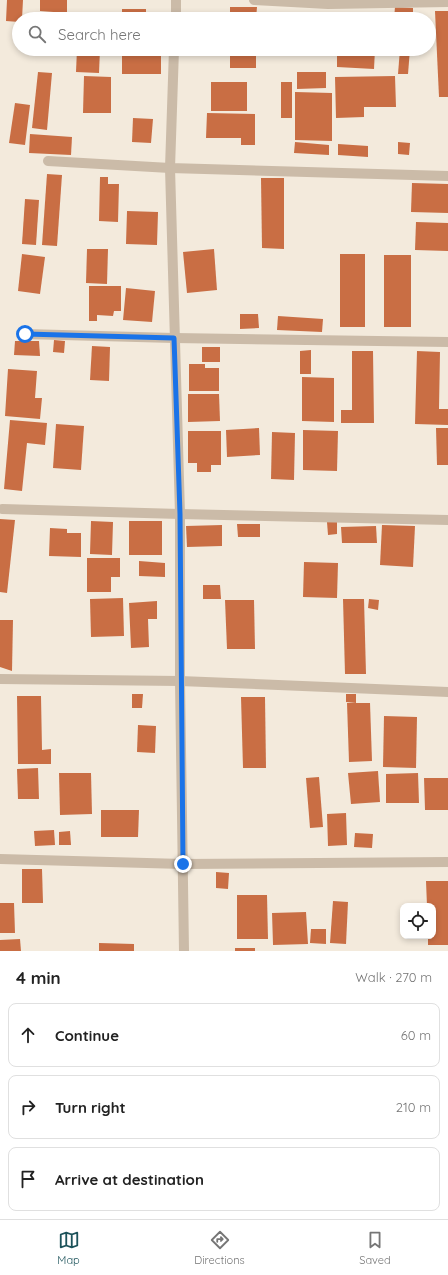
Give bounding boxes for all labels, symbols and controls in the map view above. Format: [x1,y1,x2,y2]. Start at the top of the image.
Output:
search box [12,12,436,56]
icon: search [26,23,48,45]
text: Search here [58,25,141,44]
route start [16,325,34,343]
route end [174,855,192,873]
map controls [400,903,436,939]
button: locate [400,903,436,939]
text: 4 min [16,967,61,988]
text: Walk · 270 m [355,969,432,985]
icon: ahead [17,1024,39,1046]
text: Continue [55,1026,119,1045]
text: 60 m [401,1027,431,1043]
icon: right [17,1096,39,1118]
text: Turn right [55,1098,126,1117]
text: 210 m [396,1099,431,1115]
icon: arrive [17,1168,39,1190]
text: Arrive at destination [55,1170,204,1189]
tab: Map [57,1229,80,1267]
tab: Directions [194,1229,245,1267]
tab: Saved [359,1229,391,1267]

